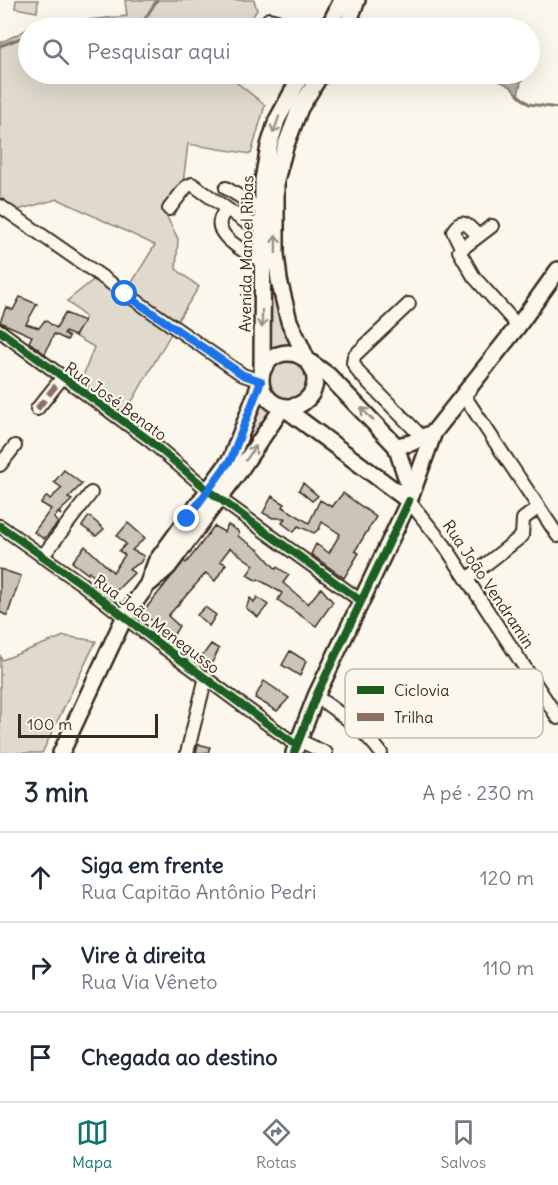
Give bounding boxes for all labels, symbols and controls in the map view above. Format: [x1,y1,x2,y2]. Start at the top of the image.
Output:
search box [18,18,540,84]
icon: search [39,35,72,68]
text: Pesquisar aqui [87,37,230,65]
one-way arrow [270,116,281,134]
street label: Avenida Manoel Ribas [235,175,257,333]
one-way arrow [270,234,282,254]
route start [111,280,137,306]
one-way arrow [256,308,268,328]
street label: Rua José Benato [61,357,171,445]
one-way arrow [359,407,374,422]
one-way arrow [245,445,257,462]
route end [173,505,199,531]
street label: Rua João Vendramin [439,516,539,652]
street label: Rua João Menegusso [90,570,224,678]
legend [345,669,543,738]
text: Ciclovia [394,680,449,700]
text: Trilha [394,707,433,727]
scale bar [18,711,158,738]
text: 100 m [27,714,72,734]
text: 3 min [24,776,89,809]
text: A pé · 230 m [422,780,534,805]
text: Siga em frente [81,851,224,879]
icon: ahead [24,861,57,894]
text: 120 m [480,865,534,890]
text: Rua Capitão Antônio Pedri [81,879,316,904]
text: Vire à direita [81,941,206,969]
icon: right [24,951,57,984]
text: 110 m [483,955,534,980]
text: Rua Via Vêneto [81,969,217,994]
icon: arrive [24,1041,57,1074]
text: Chegada ao destino [81,1043,278,1071]
tab: Mapa [72,1116,112,1172]
tab: Rotas [256,1116,297,1172]
tab: Salvos [440,1116,486,1172]

